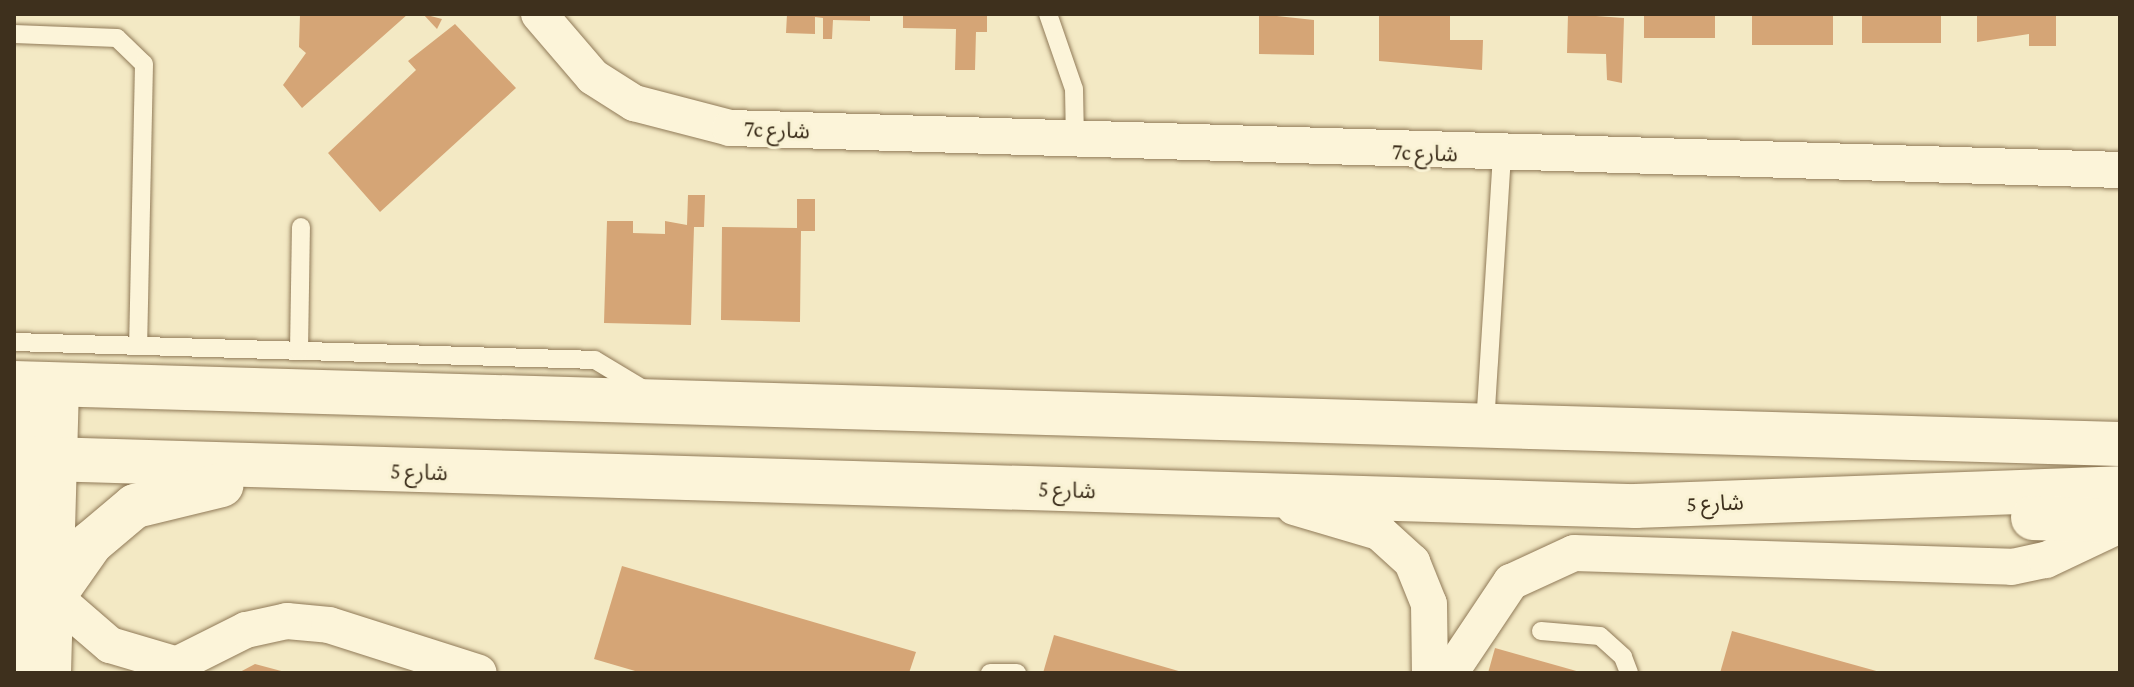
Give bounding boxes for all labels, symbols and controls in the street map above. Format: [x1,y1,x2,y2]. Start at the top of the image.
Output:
street label: 7c شارع [744,116,810,144]
street label: 7c شارع [1392,139,1458,167]
street label: شارع 5 [390,458,448,486]
street label: شارع 5 [1038,476,1096,504]
street label: شارع 5 [1686,489,1744,517]

